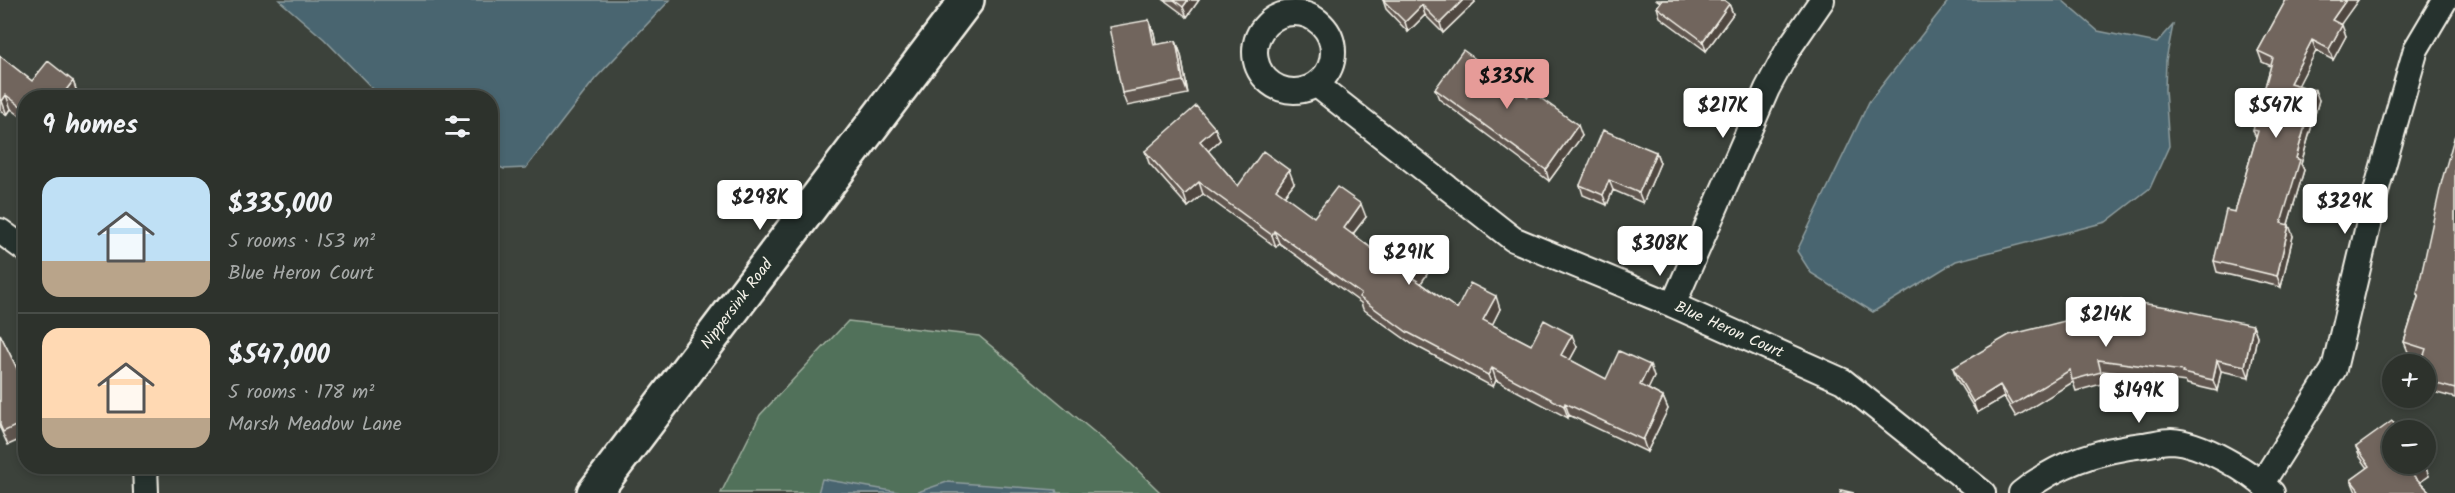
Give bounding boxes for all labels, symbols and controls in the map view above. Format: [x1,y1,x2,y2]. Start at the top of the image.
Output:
pin: $335K [1465,59,1549,110]
text: $335K [1479,62,1535,94]
pin: $217K [1681,88,1765,139]
pin: $547K [2234,88,2318,139]
text: $217K [1697,91,1749,123]
text: $547K [2249,91,2303,123]
text: 9 homes [42,105,138,147]
icon: filters [441,110,474,143]
pin: $298K [718,180,802,231]
text: $298K [731,183,789,215]
text: $335,000 [228,184,332,226]
pin: $329K [2303,184,2387,235]
text: $329K [2317,187,2373,219]
icon: home [90,201,162,273]
text: 5 rooms · 153 m² [228,226,375,258]
pin: $308K [1618,226,1702,277]
text: $308K [1632,229,1688,261]
pin: $291K [1367,235,1451,286]
text: $291K [1383,238,1435,270]
street label: Nippersink Road [695,253,780,354]
text: Blue Heron Court [228,258,374,290]
street label: Blue Heron Court [1671,295,1788,366]
pin: $214K [2064,297,2148,348]
text: $214K [2080,300,2132,332]
text: $547,000 [228,335,330,377]
icon: home [90,352,162,424]
map controls [2382,354,2436,474]
button: + [2382,354,2436,408]
pin: $149K [2097,373,2181,424]
text: $149K [2114,376,2164,408]
text: 5 rooms · 178 m² [228,377,374,409]
text: Marsh Meadow Lane [228,409,402,441]
button: − [2382,420,2436,474]

